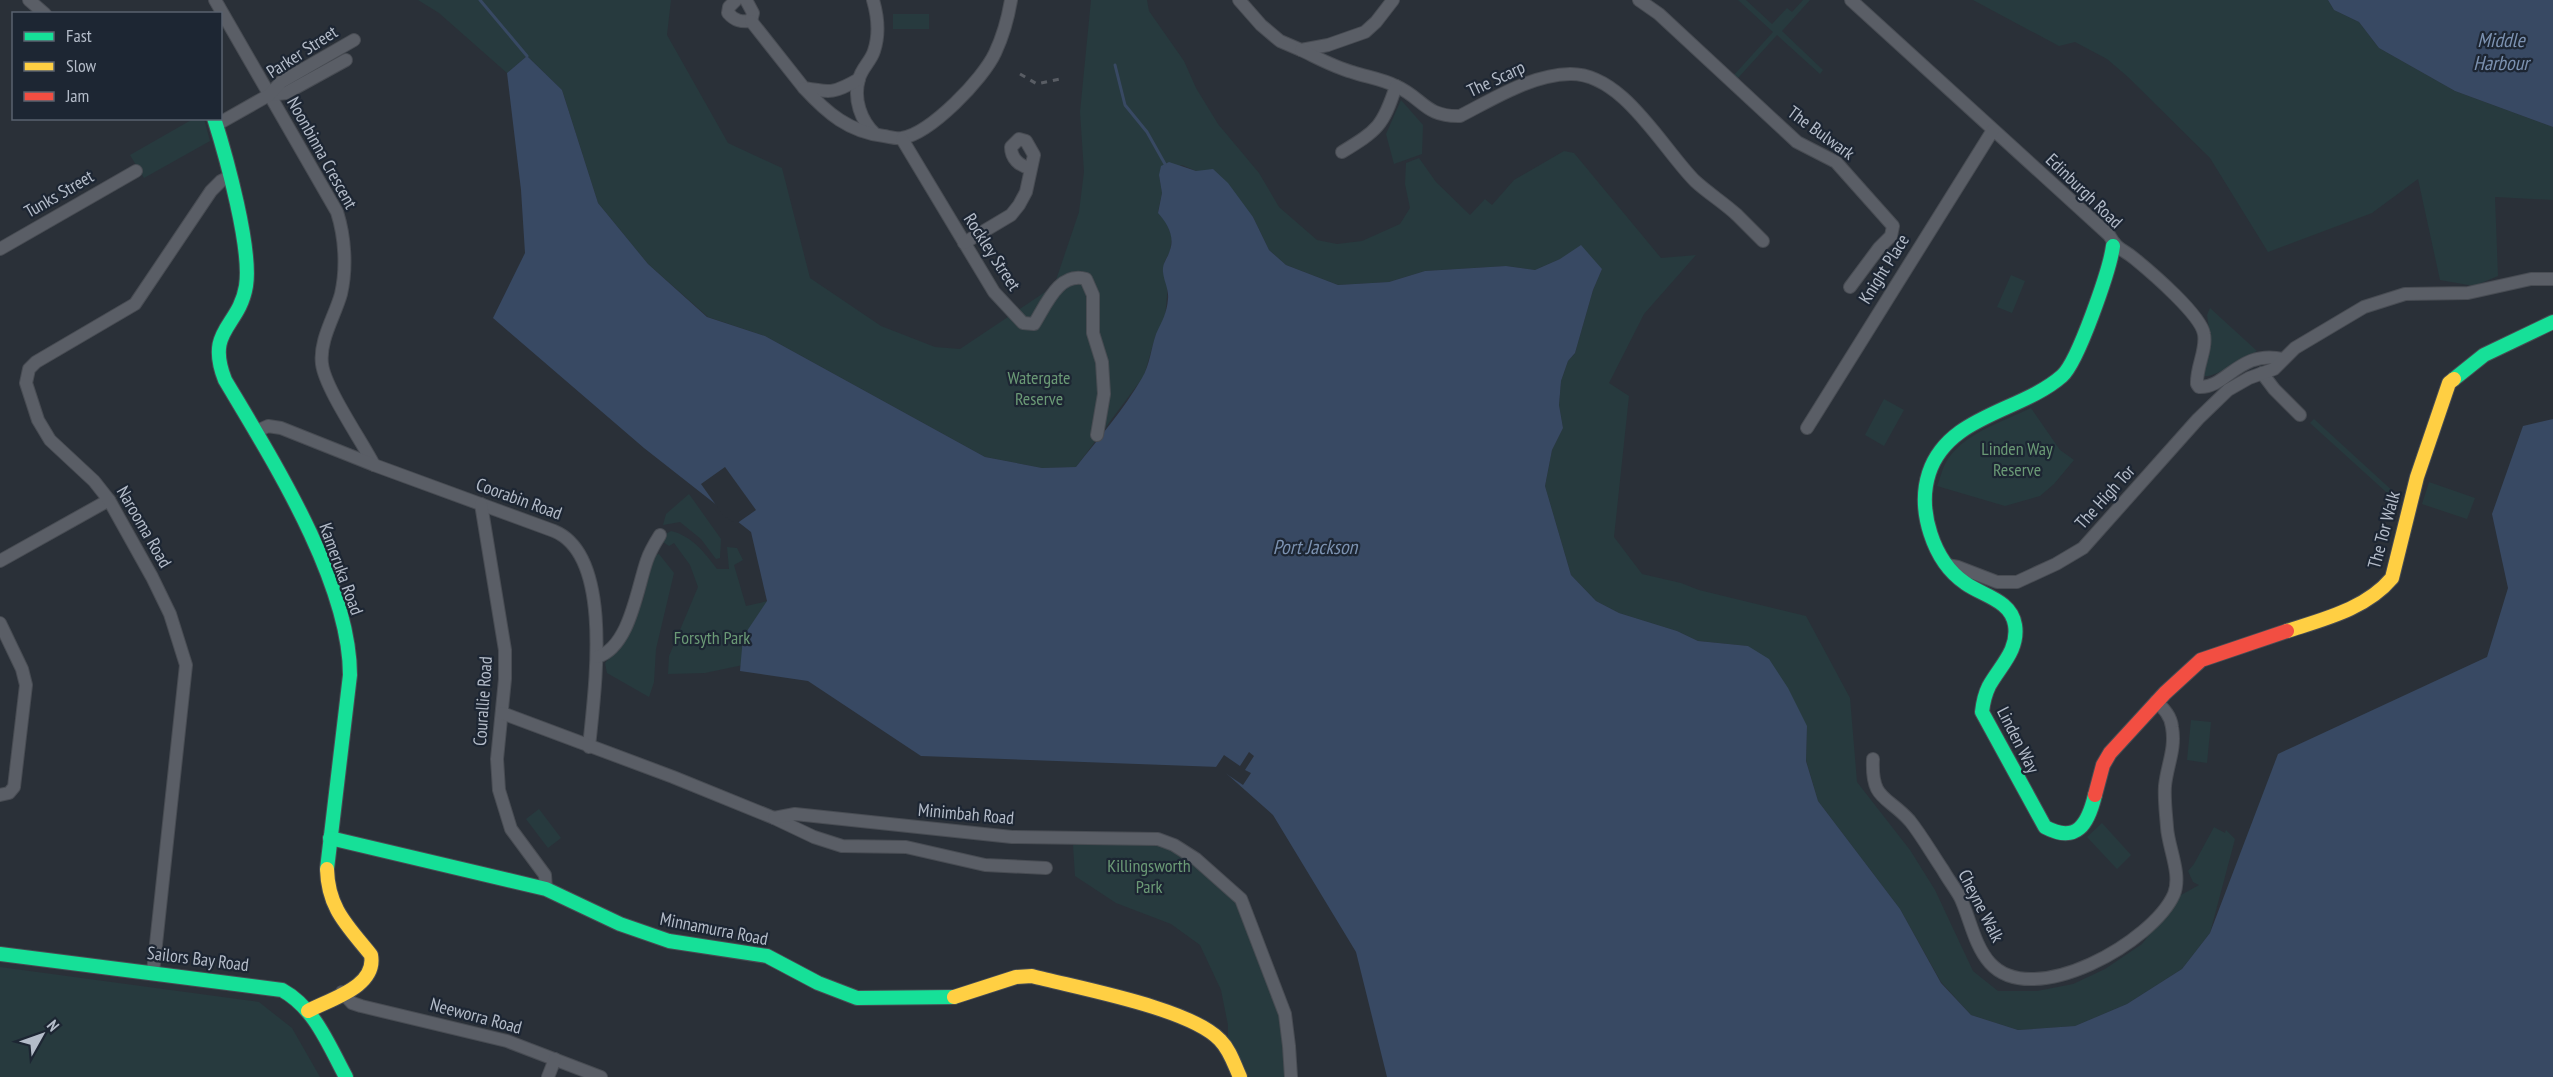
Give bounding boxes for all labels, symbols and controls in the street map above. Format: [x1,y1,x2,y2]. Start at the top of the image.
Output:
legend [12,12,222,120]
street label: Parker Street [262,20,342,83]
text: Fast [66,24,92,47]
water label: Middle Harbour [2473,27,2531,76]
text: Slow [66,54,97,77]
street label: The Scarp [1463,55,1529,102]
text: Jam [65,84,89,107]
street label: Noonbinna Crescent [282,93,363,213]
street label: The Bulwark [1783,101,1859,165]
street label: Edinburgh Road [2041,148,2128,233]
street label: Tunks Street [20,164,98,223]
street label: Rockley Street [959,209,1026,295]
street label: Knight Place [1853,230,1914,308]
park label: Watergate Reserve [1007,366,1071,410]
park label: Linden Way Reserve [1981,437,2053,481]
street label: The High Tor [2070,460,2140,534]
street label: Coorabin Road [473,472,565,525]
street label: Narooma Road [112,482,177,572]
street label: The Tor Walk [2362,489,2405,571]
street label: Kameruka Road [314,520,369,618]
water label: Port Jackson [1273,534,1359,560]
park label: Forsyth Park [674,626,750,649]
street label: Courallie Road [468,655,497,747]
street label: Linden Way [1992,703,2045,777]
street label: Minimbah Road [917,798,1015,829]
park label: Killingsworth Park [1107,854,1191,898]
street label: Cheyne Walk [1953,865,2010,946]
street label: Minnamurra Road [658,907,770,950]
street label: Sailors Bay Road [146,941,250,976]
street label: Neeworra Road [428,992,525,1039]
north arrow [12,1005,72,1065]
text: N [43,1016,64,1035]

